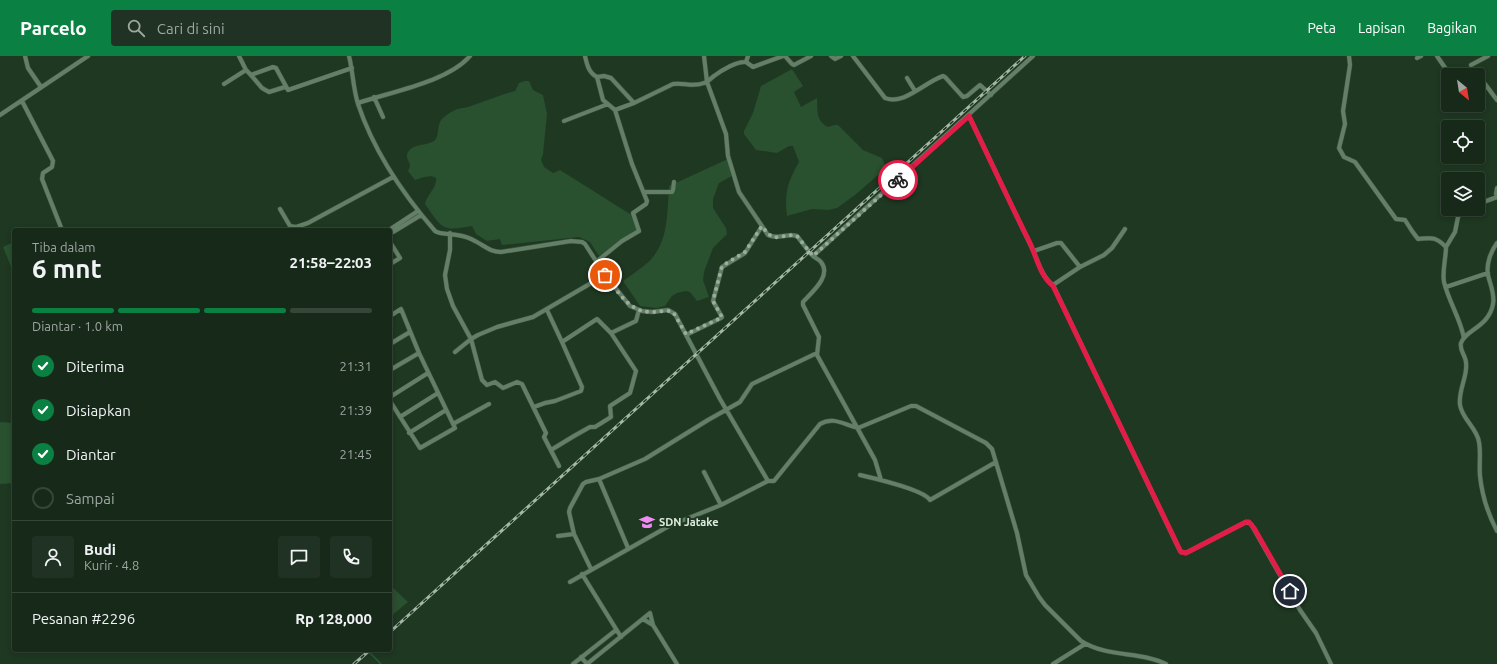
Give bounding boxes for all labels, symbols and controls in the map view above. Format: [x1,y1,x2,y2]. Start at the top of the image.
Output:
search box [111,10,391,46]
text: Parcelo [20,17,87,39]
icon: search [125,17,147,39]
text: Cari di sini [157,20,225,37]
text: Peta [1308,20,1336,36]
text: Lapisan [1358,20,1405,36]
text: Bagikan [1427,20,1477,36]
north arrow [1441,68,1485,112]
map controls [1441,68,1485,216]
button: locate [1441,120,1485,164]
courier [878,160,918,200]
icon: bike [887,169,909,191]
button: layers [1441,172,1485,216]
text: Tiba dalam [32,240,96,254]
text: 6 mnt [32,254,102,283]
text: 21:58–22:03 [289,254,372,271]
pin [588,258,622,292]
icon: bag [594,264,616,286]
text: Diantar · 1.0 km [32,319,123,333]
icon: check [32,355,54,377]
text: Diterima [66,358,124,375]
text: 21:31 [339,359,372,373]
icon: check [32,399,54,421]
text: Disiapkan [66,402,131,419]
text: 21:39 [339,403,372,417]
icon: check [32,443,54,465]
text: Diantar [66,446,116,463]
text: 21:45 [339,447,372,461]
text: Sampai [66,490,115,507]
school or university icon: SDN Jatake [638,513,656,531]
place label: SDN Jatake [659,516,718,528]
button: person [32,536,74,578]
button: chat [278,536,320,578]
button: phone [330,536,372,578]
text: Budi [84,541,116,558]
text: Kurir · 4.8 [84,558,139,572]
pin [1273,574,1307,608]
icon: home [1279,580,1301,602]
text: Pesanan #2296 [32,610,135,627]
text: Rp 128,000 [295,610,372,627]

